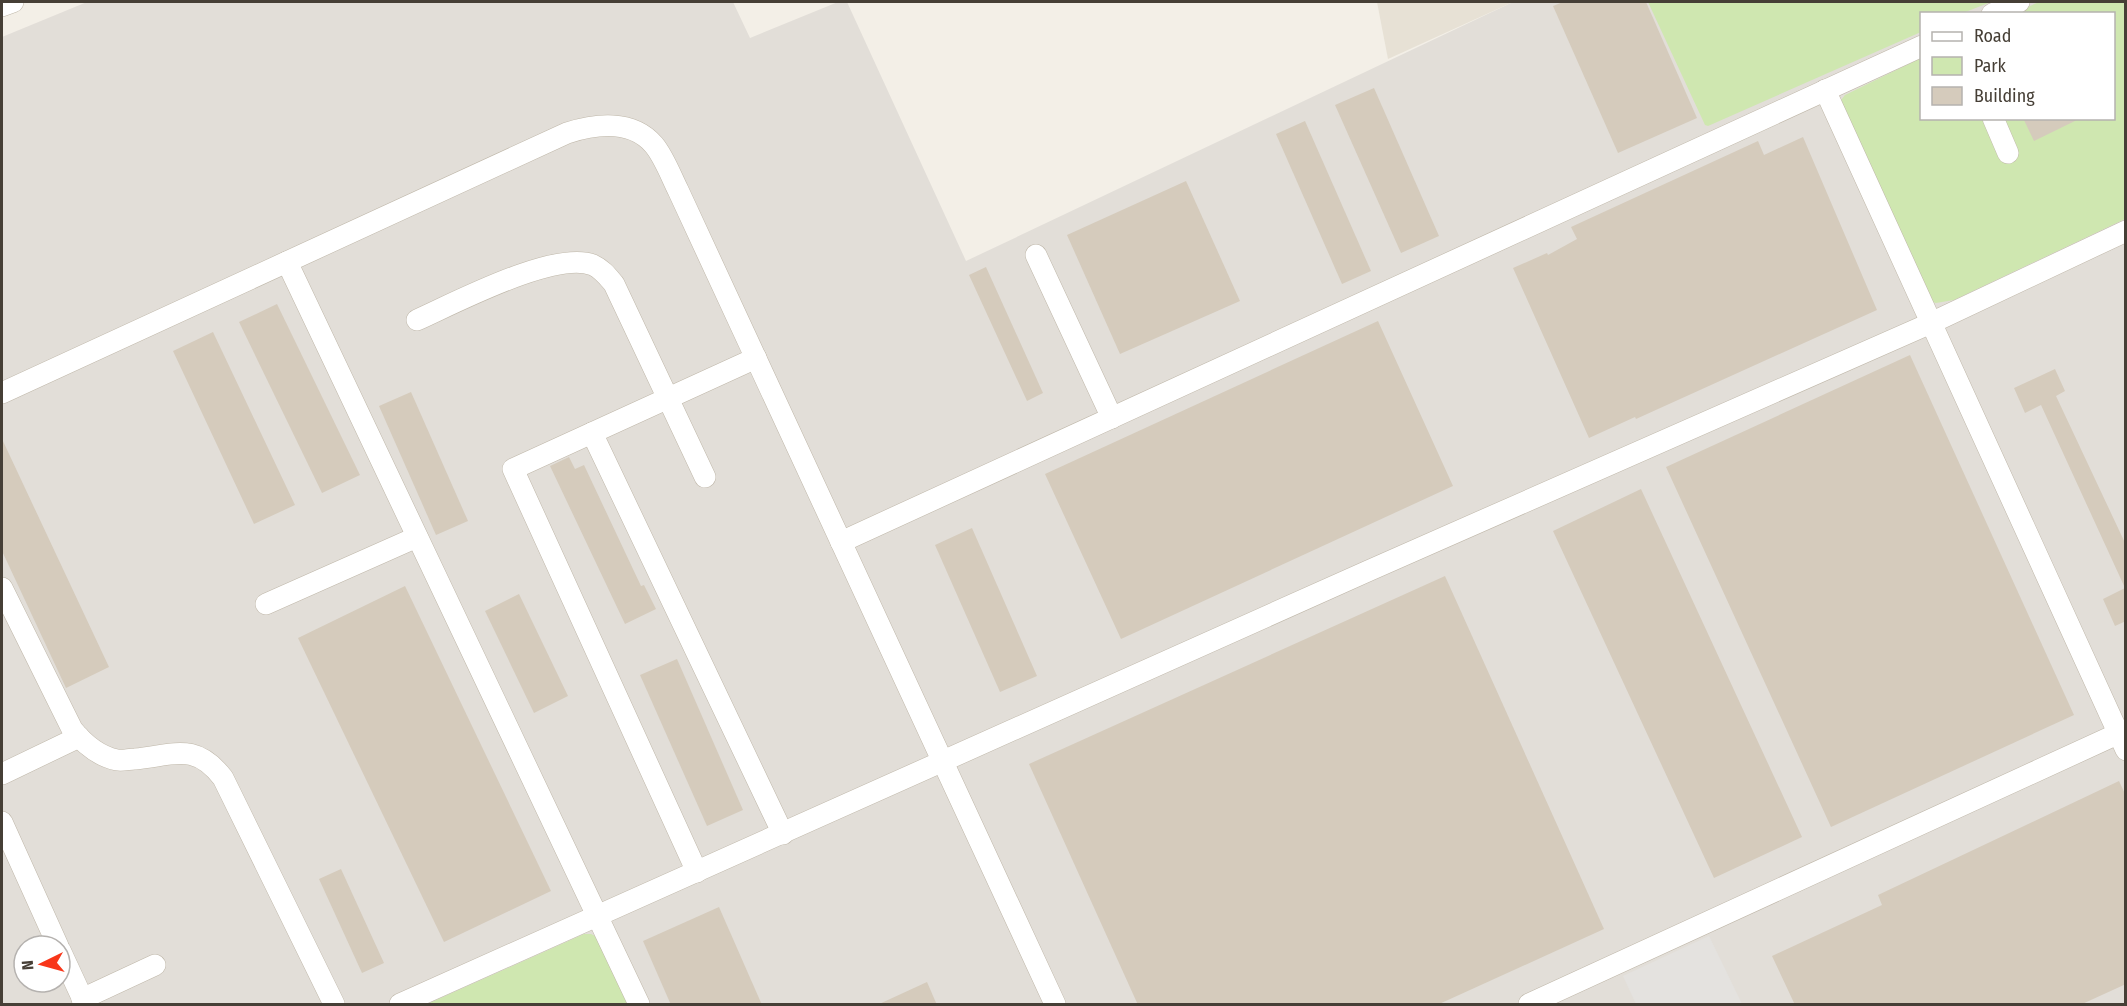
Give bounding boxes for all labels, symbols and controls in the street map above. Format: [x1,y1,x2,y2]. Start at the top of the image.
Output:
legend [1920,12,2115,120]
text: Road [1974,25,2011,47]
text: Park [1974,55,2007,77]
text: Building [1974,85,2035,107]
north arrow [12,934,72,994]
text: N [18,960,37,971]

